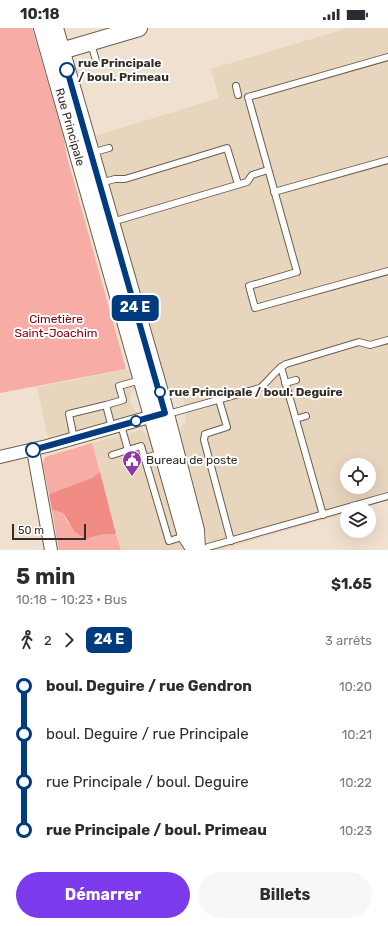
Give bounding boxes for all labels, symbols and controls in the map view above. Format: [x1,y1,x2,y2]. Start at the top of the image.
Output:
text: 10:18 [20,5,60,23]
place label: rue Principale / boul. Primeau [78,56,169,84]
marker: rue Principale / boul. Primeau [59,62,75,78]
street label: Rue Principale [52,87,88,168]
line badge: 24 E [107,295,163,321]
text: 24 E [120,299,150,316]
park label: Cimetière Saint-Joachim [14,312,98,340]
place label: rue Principale / boul. Deguire [169,385,343,399]
marker: rue Principale / boul. Deguire [154,386,166,398]
unlabelled marker [130,415,142,427]
unlabelled marker [25,442,41,458]
public building icon: Bureau de poste [121,449,143,477]
place label: Bureau de poste [146,453,238,467]
map controls [340,458,376,538]
button: locate [340,458,376,494]
button: layers [340,502,376,538]
scale bar [12,522,86,541]
text: 50 m [18,524,44,537]
text: 5 min [16,563,76,590]
text: $1.65 [331,575,372,593]
text: 10:18 – 10:23 · Bus [16,592,127,607]
icon: walk [16,629,38,651]
icon: forward [58,629,80,651]
text: 24 E [94,631,124,648]
text: 2 [44,633,52,648]
text: 3 arrêts [325,633,372,648]
text: boul. Deguire / rue Gendron [46,677,252,695]
text: 10:20 [339,679,372,694]
text: boul. Deguire / rue Principale [46,725,249,743]
text: 10:21 [342,727,372,742]
text: rue Principale / boul. Deguire [46,773,249,791]
text: 10:22 [340,775,372,790]
text: rue Principale / boul. Primeau [46,821,267,839]
text: 10:23 [339,823,372,838]
button: Démarrer [16,872,190,918]
button: Billets [198,872,372,918]

